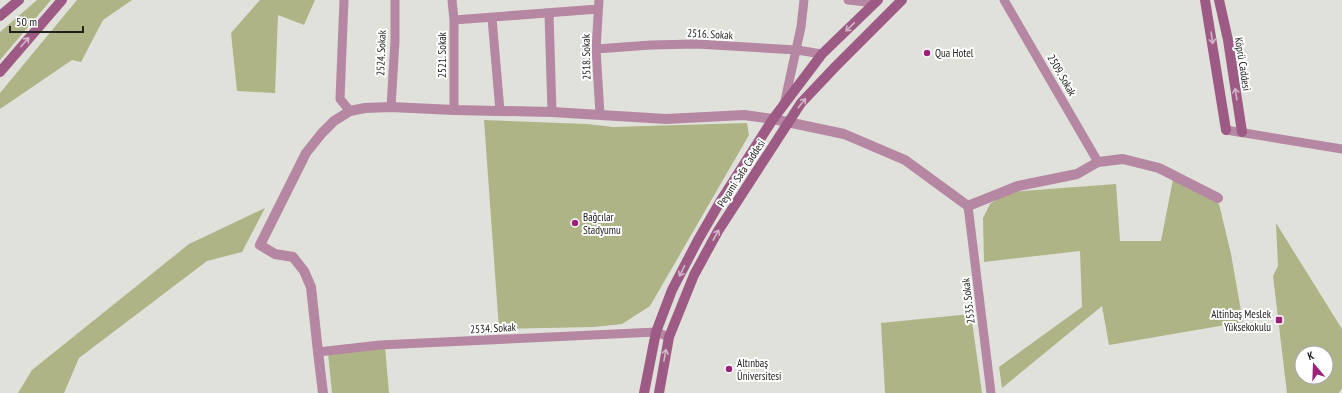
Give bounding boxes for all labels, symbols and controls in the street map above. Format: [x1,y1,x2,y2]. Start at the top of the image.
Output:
scale bar [10,8,83,34]
text: 50 m [16,14,37,29]
one-way arrow [845,22,855,32]
street label: 2516. Sokak [687,26,734,42]
street label: 2524. Sokak [373,29,389,76]
street label: 2521. Sokak [435,31,449,78]
one-way arrow [1208,31,1216,44]
street label: 2518. Sokak [579,33,593,80]
street label: Köprü Caddesi [1232,36,1254,92]
one-way arrow [21,37,30,48]
place label: Qua Hotel [935,46,974,60]
marker: Qua Hotel [922,48,932,58]
street label: 2509. Sokak [1044,52,1080,99]
one-way arrow [1232,87,1240,100]
one-way arrow [798,98,806,109]
street label: Peyami Safa Caddesi [714,137,768,209]
place label: Bağcılar Stadyumu [583,210,621,237]
marker: Bağcılar Stadyumu [570,218,580,228]
one-way arrow [712,230,720,242]
one-way arrow [678,265,685,277]
street label: 2535. Sokak [958,277,978,325]
place label: Altinbaş Meslek Yüksekokulu [1211,307,1272,334]
marker: Altinbaş Meslek Yüksekokulu [1274,315,1284,325]
street label: 2534. Sokak [470,320,517,336]
north arrow [1294,345,1334,385]
one-way arrow [662,348,670,361]
text: K [1306,348,1316,363]
place label: Altınbaş Üniversitesi [737,356,781,383]
marker: Altınbaş Üniversitesi [724,364,734,374]

